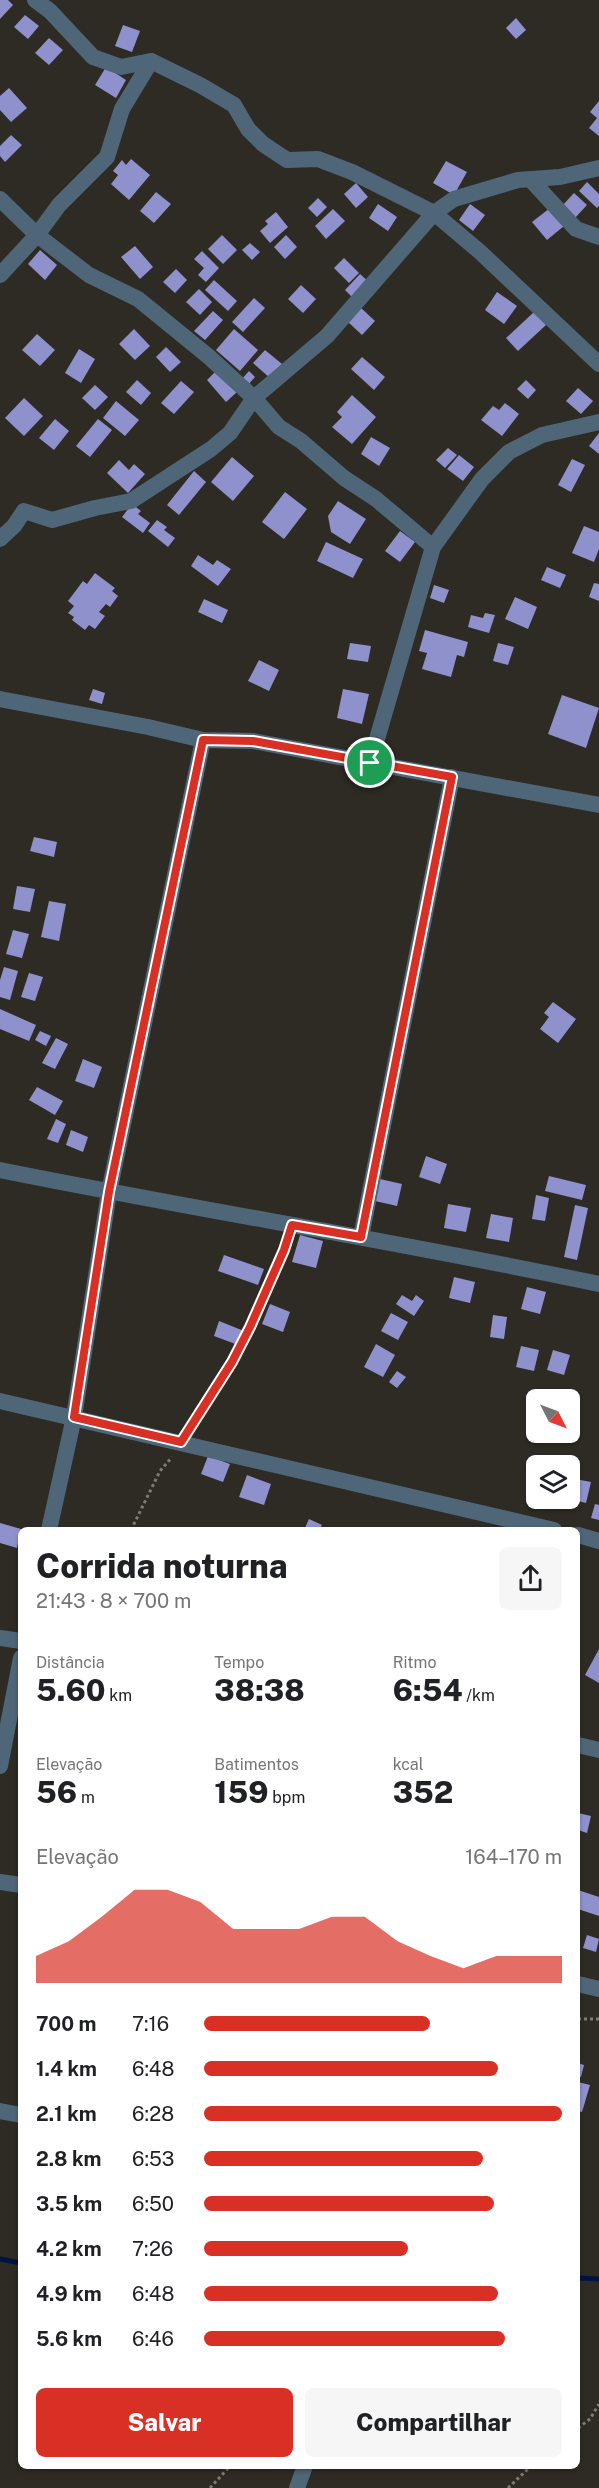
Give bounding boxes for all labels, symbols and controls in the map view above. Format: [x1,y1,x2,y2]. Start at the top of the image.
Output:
pin [344,737,395,788]
icon: arrive [353,746,386,779]
north arrow [526,1389,580,1443]
map controls [526,1389,580,1509]
button: layers [526,1455,580,1509]
text: Corrida noturna [36,1547,288,1585]
button: share [499,1547,562,1610]
text: 21:43 · 8 × 700 m [36,1589,191,1613]
text: Distância [36,1653,105,1672]
text: Tempo [214,1653,264,1672]
text: Ritmo [393,1653,436,1672]
text: 5.60 [36,1672,105,1708]
text: 38:38 [214,1672,305,1708]
text: 6:54 [393,1672,462,1708]
text: km [105,1686,132,1705]
text: /km [462,1686,495,1705]
text: Elevação [36,1755,102,1774]
text: Batimentos [214,1755,299,1774]
text: kcal [393,1755,424,1774]
text: 56 [36,1774,77,1810]
text: 159 [214,1774,268,1810]
text: 352 [393,1774,453,1810]
text: m [77,1788,95,1807]
text: bpm [268,1788,305,1807]
text: Elevação [36,1845,119,1869]
text: 164–170 m [465,1845,562,1869]
text: 700 m [36,2012,96,2036]
text: 7:16 [132,2012,169,2036]
text: 1.4 km [36,2057,97,2081]
text: 6:48 [132,2057,174,2081]
text: 2.1 km [36,2102,97,2126]
text: 6:28 [132,2102,174,2126]
text: 2.8 km [36,2147,102,2171]
text: 6:53 [132,2147,174,2171]
text: 3.5 km [36,2192,102,2216]
text: 6:50 [132,2192,174,2216]
text: 4.2 km [36,2237,102,2261]
text: 7:26 [132,2237,173,2261]
text: 4.9 km [36,2282,102,2306]
text: 6:48 [132,2282,174,2306]
text: 5.6 km [36,2327,102,2351]
text: 6:46 [132,2327,174,2351]
button: Salvar [36,2388,293,2457]
button: Compartilhar [305,2388,562,2457]

